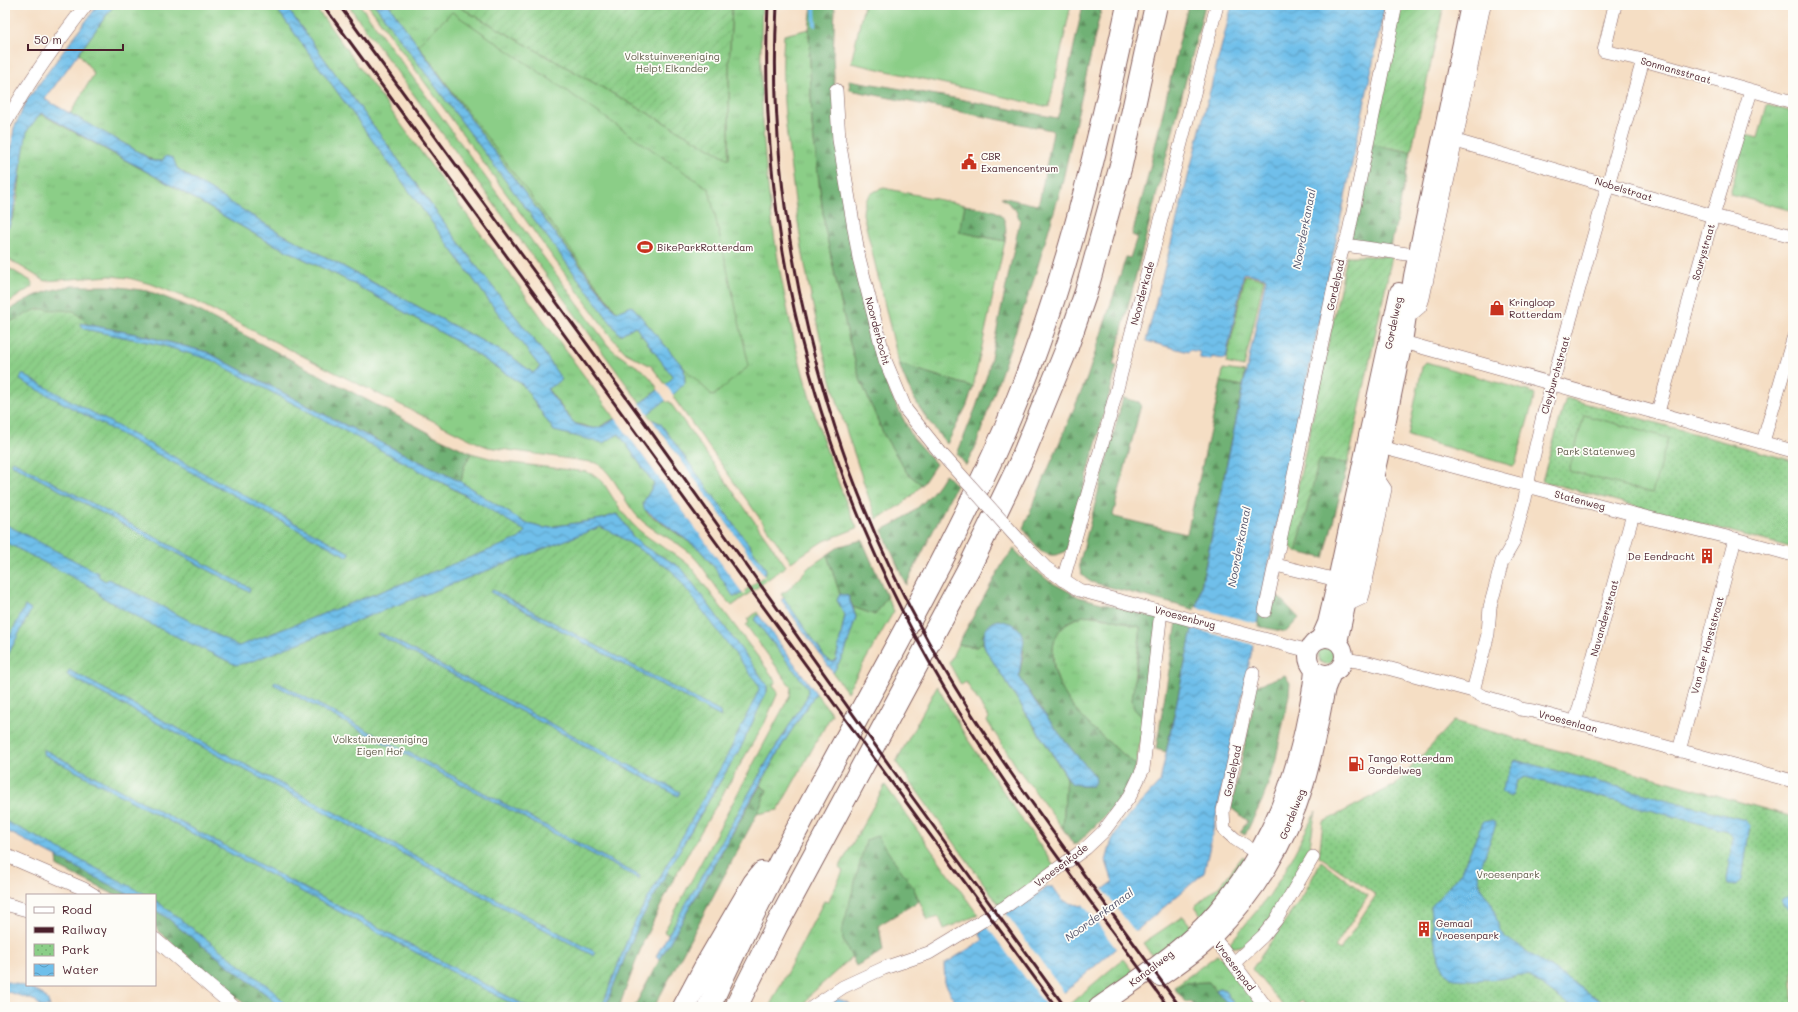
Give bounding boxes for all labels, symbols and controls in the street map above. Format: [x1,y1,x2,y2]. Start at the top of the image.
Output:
scale bar [28,26,123,52]
text: 50 m [34,31,62,47]
park label: Volkstuinvereniging Helpt Elkander [625,49,720,75]
street label: Sonmansstraat [1639,53,1713,87]
place label: CBR Examencentrum [981,149,1058,175]
public building icon: CBR Examencentrum [960,153,978,171]
street label: Nobelstraat [1593,174,1655,204]
water label: Noorderkanaal [1288,187,1319,270]
street label: Sourystraat [1688,222,1718,282]
sports icon: BikeParkRotterdam [636,238,654,256]
place label: BikeParkRotterdam [657,240,753,254]
street label: Gordelpad [1323,258,1347,312]
street label: Noorderkade [1127,259,1157,327]
street label: Noorderbocht [862,295,894,367]
street label: Gordelweg [1381,295,1405,350]
place label: Kringloop Rotterdam [1509,295,1562,321]
shop icon: Kringloop Rotterdam [1488,299,1506,317]
street label: Cleyburchstraat [1537,334,1573,416]
park label: Park Statenweg [1557,444,1635,458]
street label: Statenweg [1553,486,1607,514]
water label: Noorderkanaal [1223,505,1254,588]
building icon: De Eendracht [1698,547,1716,565]
place label: De Eendracht [1628,549,1695,563]
street label: Navanderstraat [1586,578,1622,658]
street label: Van der Horststraat [1687,595,1727,695]
street label: Vroesenbrug [1153,602,1217,632]
street label: Vroesenlaan [1537,706,1599,736]
park label: Volkstuinvereniging Eigen Hof [333,732,428,758]
street label: Gordelpad [1220,744,1244,798]
place label: Tango Rotterdam Gordelweg [1368,751,1453,777]
fuel station icon: Tango Rotterdam Gordelweg [1347,755,1365,773]
street label: Gordelweg [1276,787,1309,841]
street label: Vroesenkade [1031,840,1091,890]
park label: Vroesenpark [1477,867,1539,881]
water label: Noorderkanaal [1061,885,1136,945]
legend [26,894,156,986]
text: Road [62,901,92,917]
place label: Gemaal Vroesenpark [1436,916,1499,942]
building icon: Gemaal Vroesenpark [1415,920,1433,938]
text: Railway [62,921,107,937]
street label: Vroesenpad [1212,938,1258,994]
text: Park [62,941,89,957]
street label: Kanaalweg [1126,946,1176,989]
text: Water [62,961,99,977]

